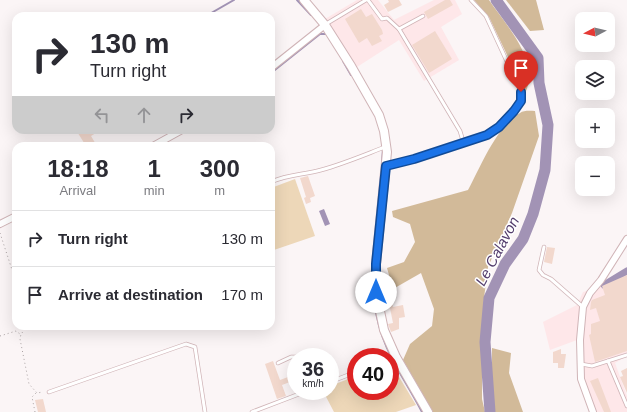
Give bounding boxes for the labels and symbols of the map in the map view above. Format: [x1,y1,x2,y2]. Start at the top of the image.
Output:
north arrow [575,12,615,52]
pin [504,51,538,92]
water label: Le Calavon [472,214,522,288]
position arrow [355,271,397,313]
speed limit sign: 40 [347,348,399,400]

